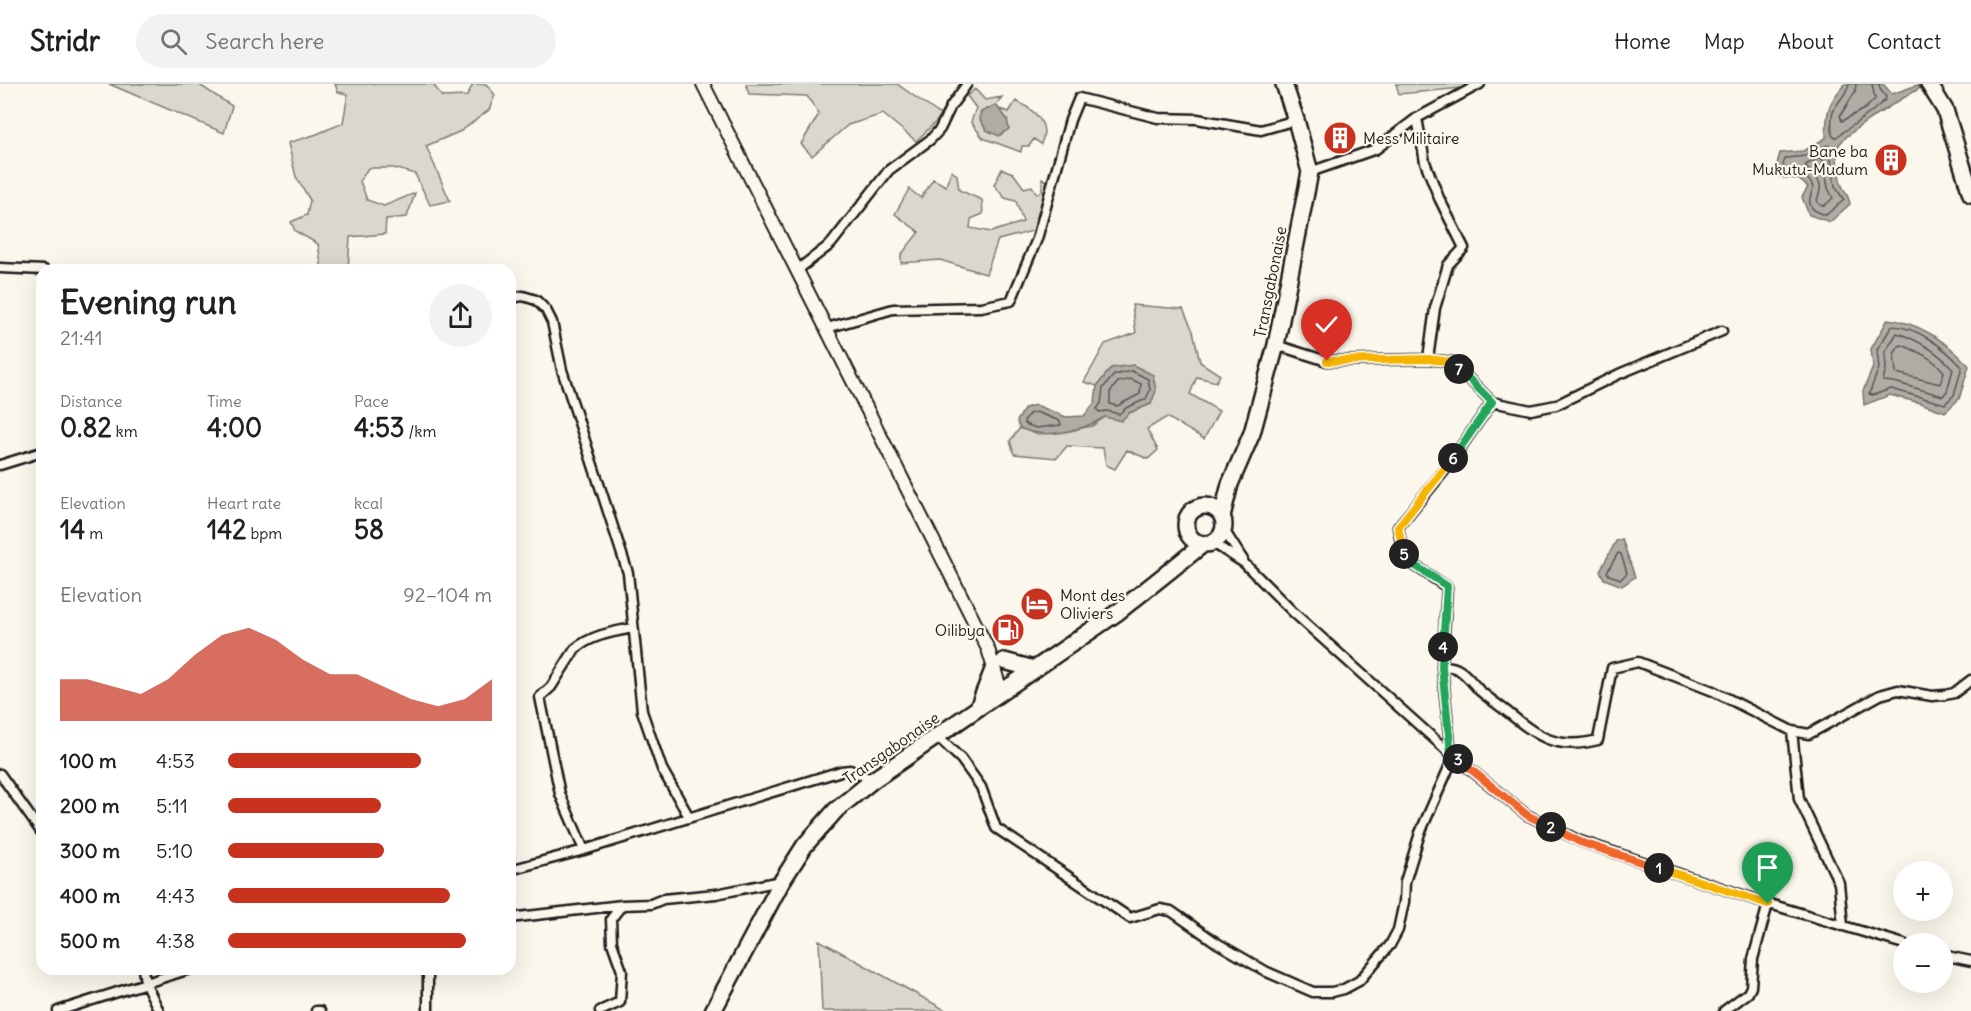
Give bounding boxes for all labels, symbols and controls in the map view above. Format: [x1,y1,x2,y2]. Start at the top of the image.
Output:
search box [136,14,556,68]
text: Stridr [30,23,100,59]
icon: search [157,25,190,58]
text: Search here [205,27,324,55]
text: Home [1614,28,1671,55]
text: Map [1704,28,1745,55]
text: About [1778,28,1834,55]
text: Contact [1867,28,1941,55]
building icon: Mess Militaire [1322,120,1358,156]
place label: Mess Militaire [1363,128,1459,148]
place label: Bane ba Mukutu-Mudum [1752,141,1868,179]
building icon: Bane ba Mukutu-Mudum [1873,142,1909,178]
street label: Transgabonaise [1249,225,1291,339]
text: Evening run [60,281,236,323]
button: share [429,284,492,347]
pin [1301,299,1352,361]
icon: check [1310,308,1343,341]
text: 21:41 [60,325,103,350]
pin: 7 [1444,354,1474,384]
text: 7 [1455,359,1463,379]
text: Distance [60,391,122,411]
text: Time [207,391,242,411]
text: Pace [354,391,389,411]
text: 0.82 [60,411,112,444]
text: 4:00 [207,411,262,444]
text: 4:53 [354,411,405,444]
text: km [112,421,138,441]
text: /km [405,421,436,441]
pin: 6 [1438,443,1468,473]
text: 6 [1448,448,1458,468]
text: Elevation [60,493,126,513]
text: Heart rate [207,493,281,513]
text: kcal [354,493,383,513]
text: 14 [60,513,85,546]
text: 142 [207,513,247,546]
text: 58 [354,513,384,546]
text: m [85,523,103,543]
text: bpm [247,523,282,543]
pin: 5 [1389,539,1419,569]
text: 5 [1399,544,1409,564]
text: Elevation [60,582,142,607]
text: 92–104 m [403,582,492,607]
place label: Mont des Oliviers [1060,585,1125,623]
hotel icon: Mont des Oliviers [1019,586,1055,622]
fuel station icon: Oilibya [990,612,1026,648]
place label: Oilibya [935,620,985,640]
pin: 4 [1428,632,1458,662]
text: 4 [1438,637,1448,657]
street label: Transgabonaise [839,707,943,789]
pin: 3 [1443,744,1473,774]
text: 100 m [60,748,117,773]
text: 4:53 [156,748,195,773]
text: 3 [1453,749,1463,769]
text: 200 m [60,793,120,818]
text: 5:11 [156,793,188,818]
pin: 2 [1536,812,1566,842]
text: 2 [1547,817,1555,837]
text: 300 m [60,838,120,863]
text: 5:10 [156,838,193,863]
pin [1742,842,1793,904]
icon: arrive [1751,851,1784,884]
pin: 1 [1644,853,1674,883]
text: 1 [1656,858,1662,878]
map controls [1893,861,1953,993]
button: + [1893,861,1953,921]
text: 400 m [60,883,120,908]
text: 4:43 [156,883,195,908]
text: 500 m [60,928,120,953]
text: 4:38 [156,928,195,953]
button: − [1893,933,1953,993]

